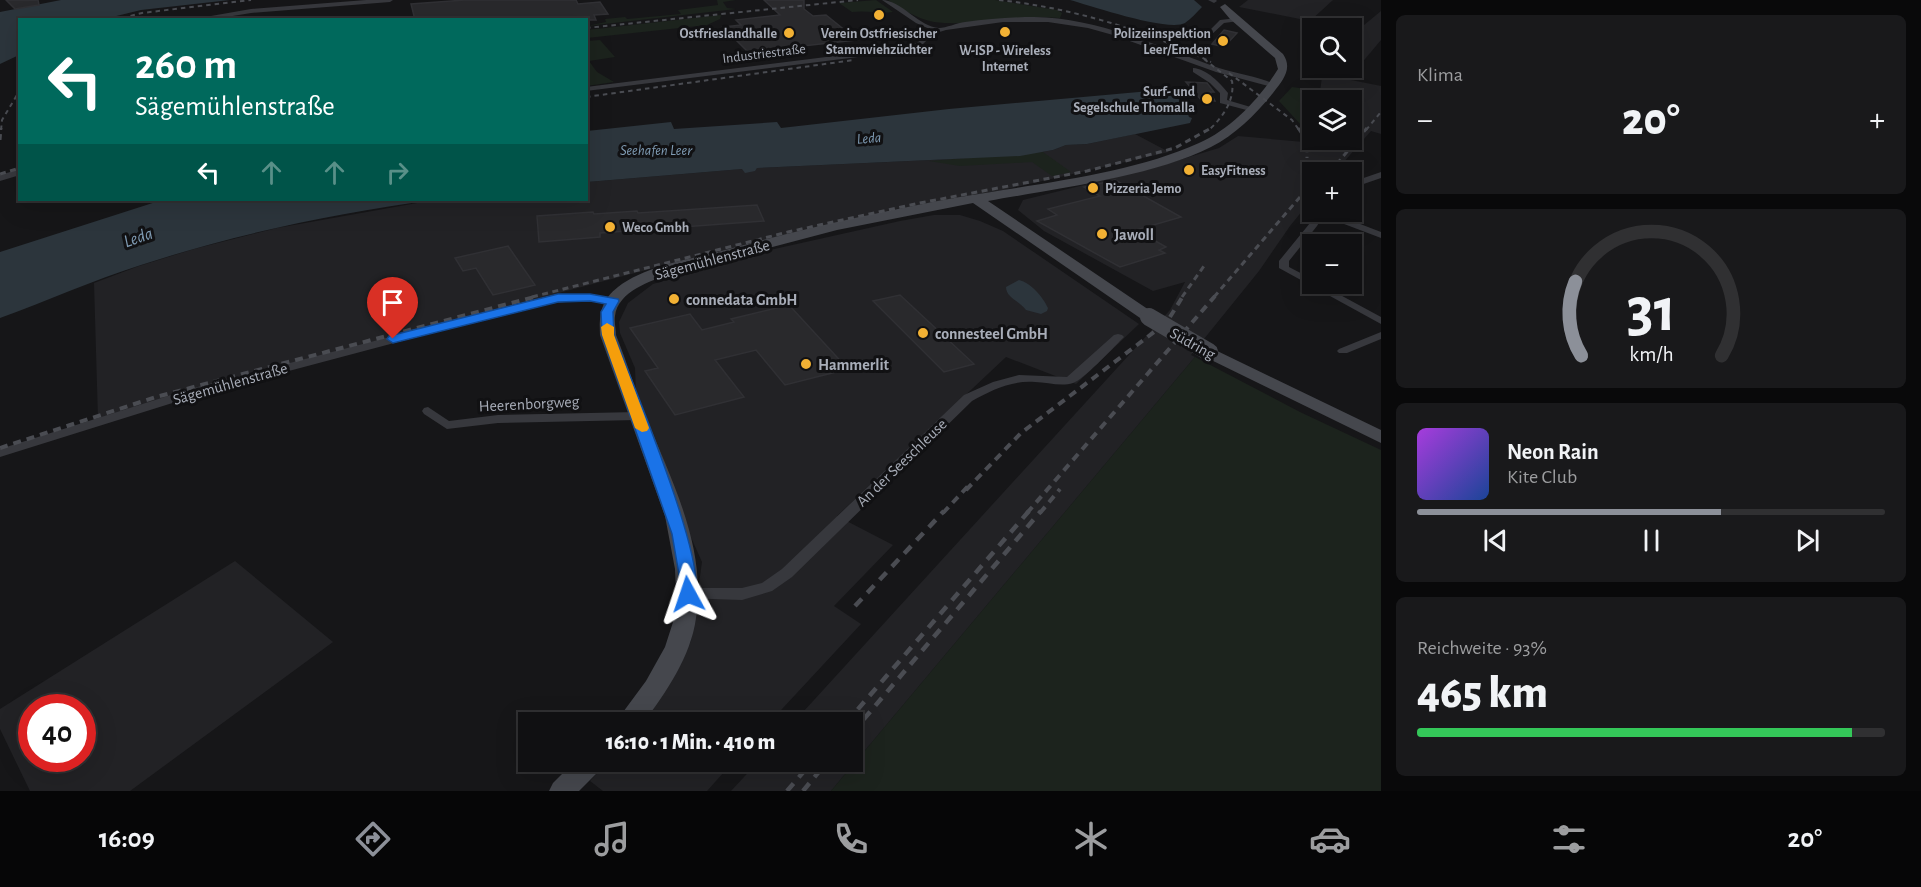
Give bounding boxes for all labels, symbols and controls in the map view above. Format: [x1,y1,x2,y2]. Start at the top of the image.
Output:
marker: Verein Ostfriesischer Stammviehzüchter [872,8,886,22]
map controls [1302,18,1362,294]
button: search [1302,18,1362,78]
marker: W-ISP - Wireless Internet [998,25,1012,39]
marker: Ostfrieslandhalle [782,26,796,40]
place label: Ostfrieslandhalle [680,27,777,41]
place label: Verein Ostfriesischer Stammviehzüchter [821,27,937,57]
place label: Polizeiinspektion Leer/Emden [1114,27,1211,57]
marker: Polizeiinspektion Leer/Emden [1216,34,1230,48]
icon: left [36,42,114,120]
street label: Industriestraße [722,42,807,66]
text: 260 m [135,44,237,86]
place label: W-ISP - Wireless Internet [959,44,1051,74]
text: Klima [1417,65,1463,85]
place label: Surf- und Segelschule Thomalla [1073,85,1196,115]
button: layers [1302,90,1362,150]
marker: Surf- und Segelschule Thomalla [1200,92,1214,106]
text: Sägemühlenstraße [135,93,335,120]
text: 20° [1622,98,1680,143]
text: − [1417,104,1433,137]
text: + [1869,104,1885,137]
water label: Leda [856,130,882,147]
water label: Seehafen Leer [620,143,693,158]
icon: left [192,156,225,189]
icon: ahead [255,156,288,189]
icon: ahead [318,156,351,189]
icon: right [381,156,414,189]
button: + [1302,162,1362,222]
marker: EasyFitness [1182,163,1196,177]
place label: EasyFitness [1201,164,1266,178]
marker: Pizzeria Jemo [1086,181,1100,195]
place label: Pizzeria Jemo [1105,182,1181,196]
marker: Weco Gmbh [603,220,617,234]
place label: Weco Gmbh [622,221,689,235]
water label: Leda [121,225,155,251]
marker: Jawoll [1095,227,1109,241]
place label: Jawoll [1114,227,1154,243]
button: − [1302,234,1362,294]
street label: Sägemühlenstraße [653,237,771,283]
pin [367,277,418,339]
text: 31 [1626,280,1676,342]
icon: arrive [376,286,409,319]
marker: connedata GmbH [667,292,681,306]
place label: connedata GmbH [686,292,797,308]
street label: Südring [1167,325,1218,363]
marker: connesteel GmbH [916,326,930,340]
place label: connesteel GmbH [935,326,1048,342]
text: km/h [1629,344,1673,365]
marker: Hammerlit [799,357,813,371]
place label: Hammerlit [818,357,890,373]
street label: Sägemühlenstraße [171,360,289,408]
street label: Heerenborgweg [478,393,580,415]
street label: An der Seeschleuse [853,416,950,510]
text: Neon Rain [1507,441,1599,463]
text: Kite Club [1507,467,1577,487]
icon: previous [1479,524,1512,557]
icon: pause [1635,524,1668,557]
icon: next [1791,524,1824,557]
position arrow [656,562,720,626]
text: Reichweite · 93% [1417,638,1547,658]
text: 465 km [1417,671,1548,716]
speed limit sign: 40 [18,694,96,772]
text: 16:10 · 1 Min. · 410 m [606,731,775,753]
icon: directions [352,818,394,860]
icon: music [591,818,633,860]
icon: phone [830,818,872,860]
icon: climate [1070,818,1112,860]
icon: car [1309,818,1351,860]
icon: filters [1548,818,1590,860]
text: 16:09 [99,825,155,852]
text: 20° [1788,825,1822,852]

